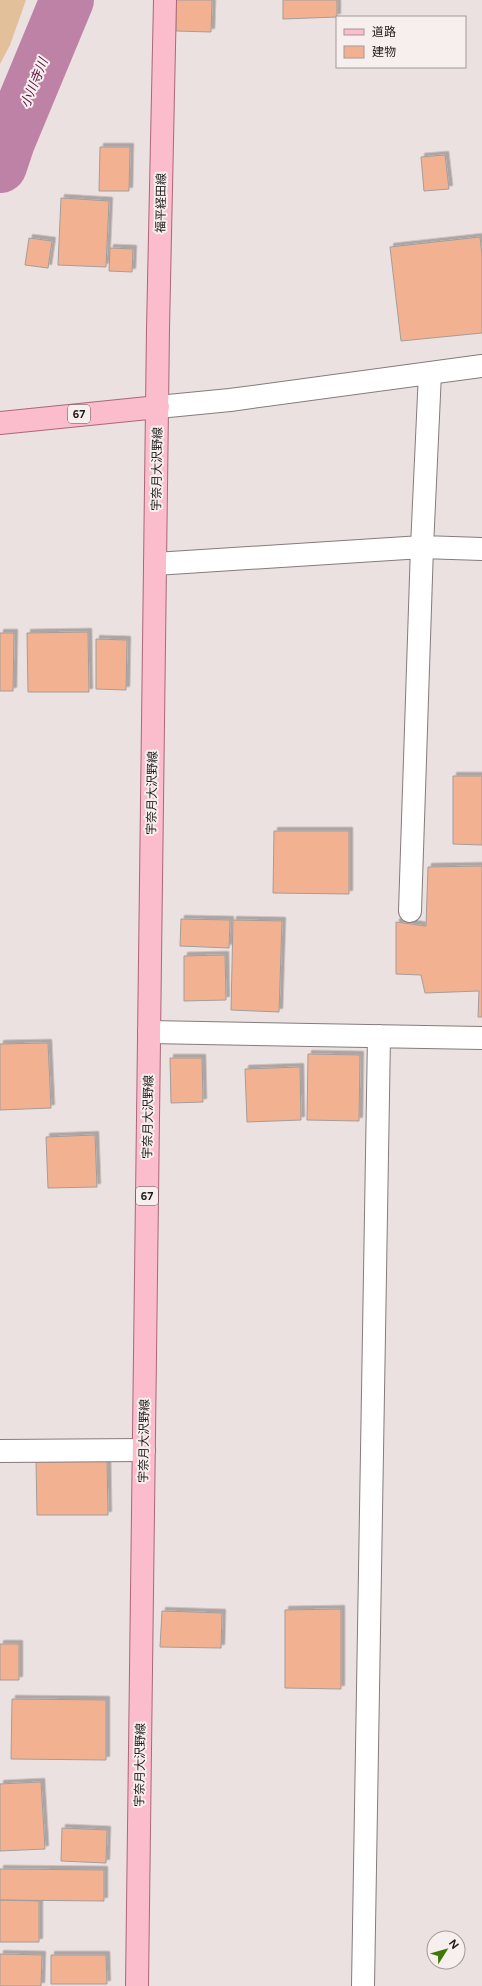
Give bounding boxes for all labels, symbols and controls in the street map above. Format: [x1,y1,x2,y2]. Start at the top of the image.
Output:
legend [336,16,466,68]
text: 道路 [372,25,396,39]
text: 建物 [372,45,396,59]
water label: 小川寺川 [17,54,51,110]
street label: 福平経田線 [153,173,169,233]
road number: 67 [68,405,90,423]
street label: 宇奈月大沢野線 [149,427,165,511]
street label: 宇奈月大沢野線 [144,751,160,835]
street label: 宇奈月大沢野線 [140,1075,156,1159]
road number: 67 [136,1187,158,1205]
street label: 宇奈月大沢野線 [136,1399,152,1483]
street label: 宇奈月大沢野線 [132,1723,148,1807]
north arrow [426,1930,466,1970]
text: N [446,1937,461,1952]

